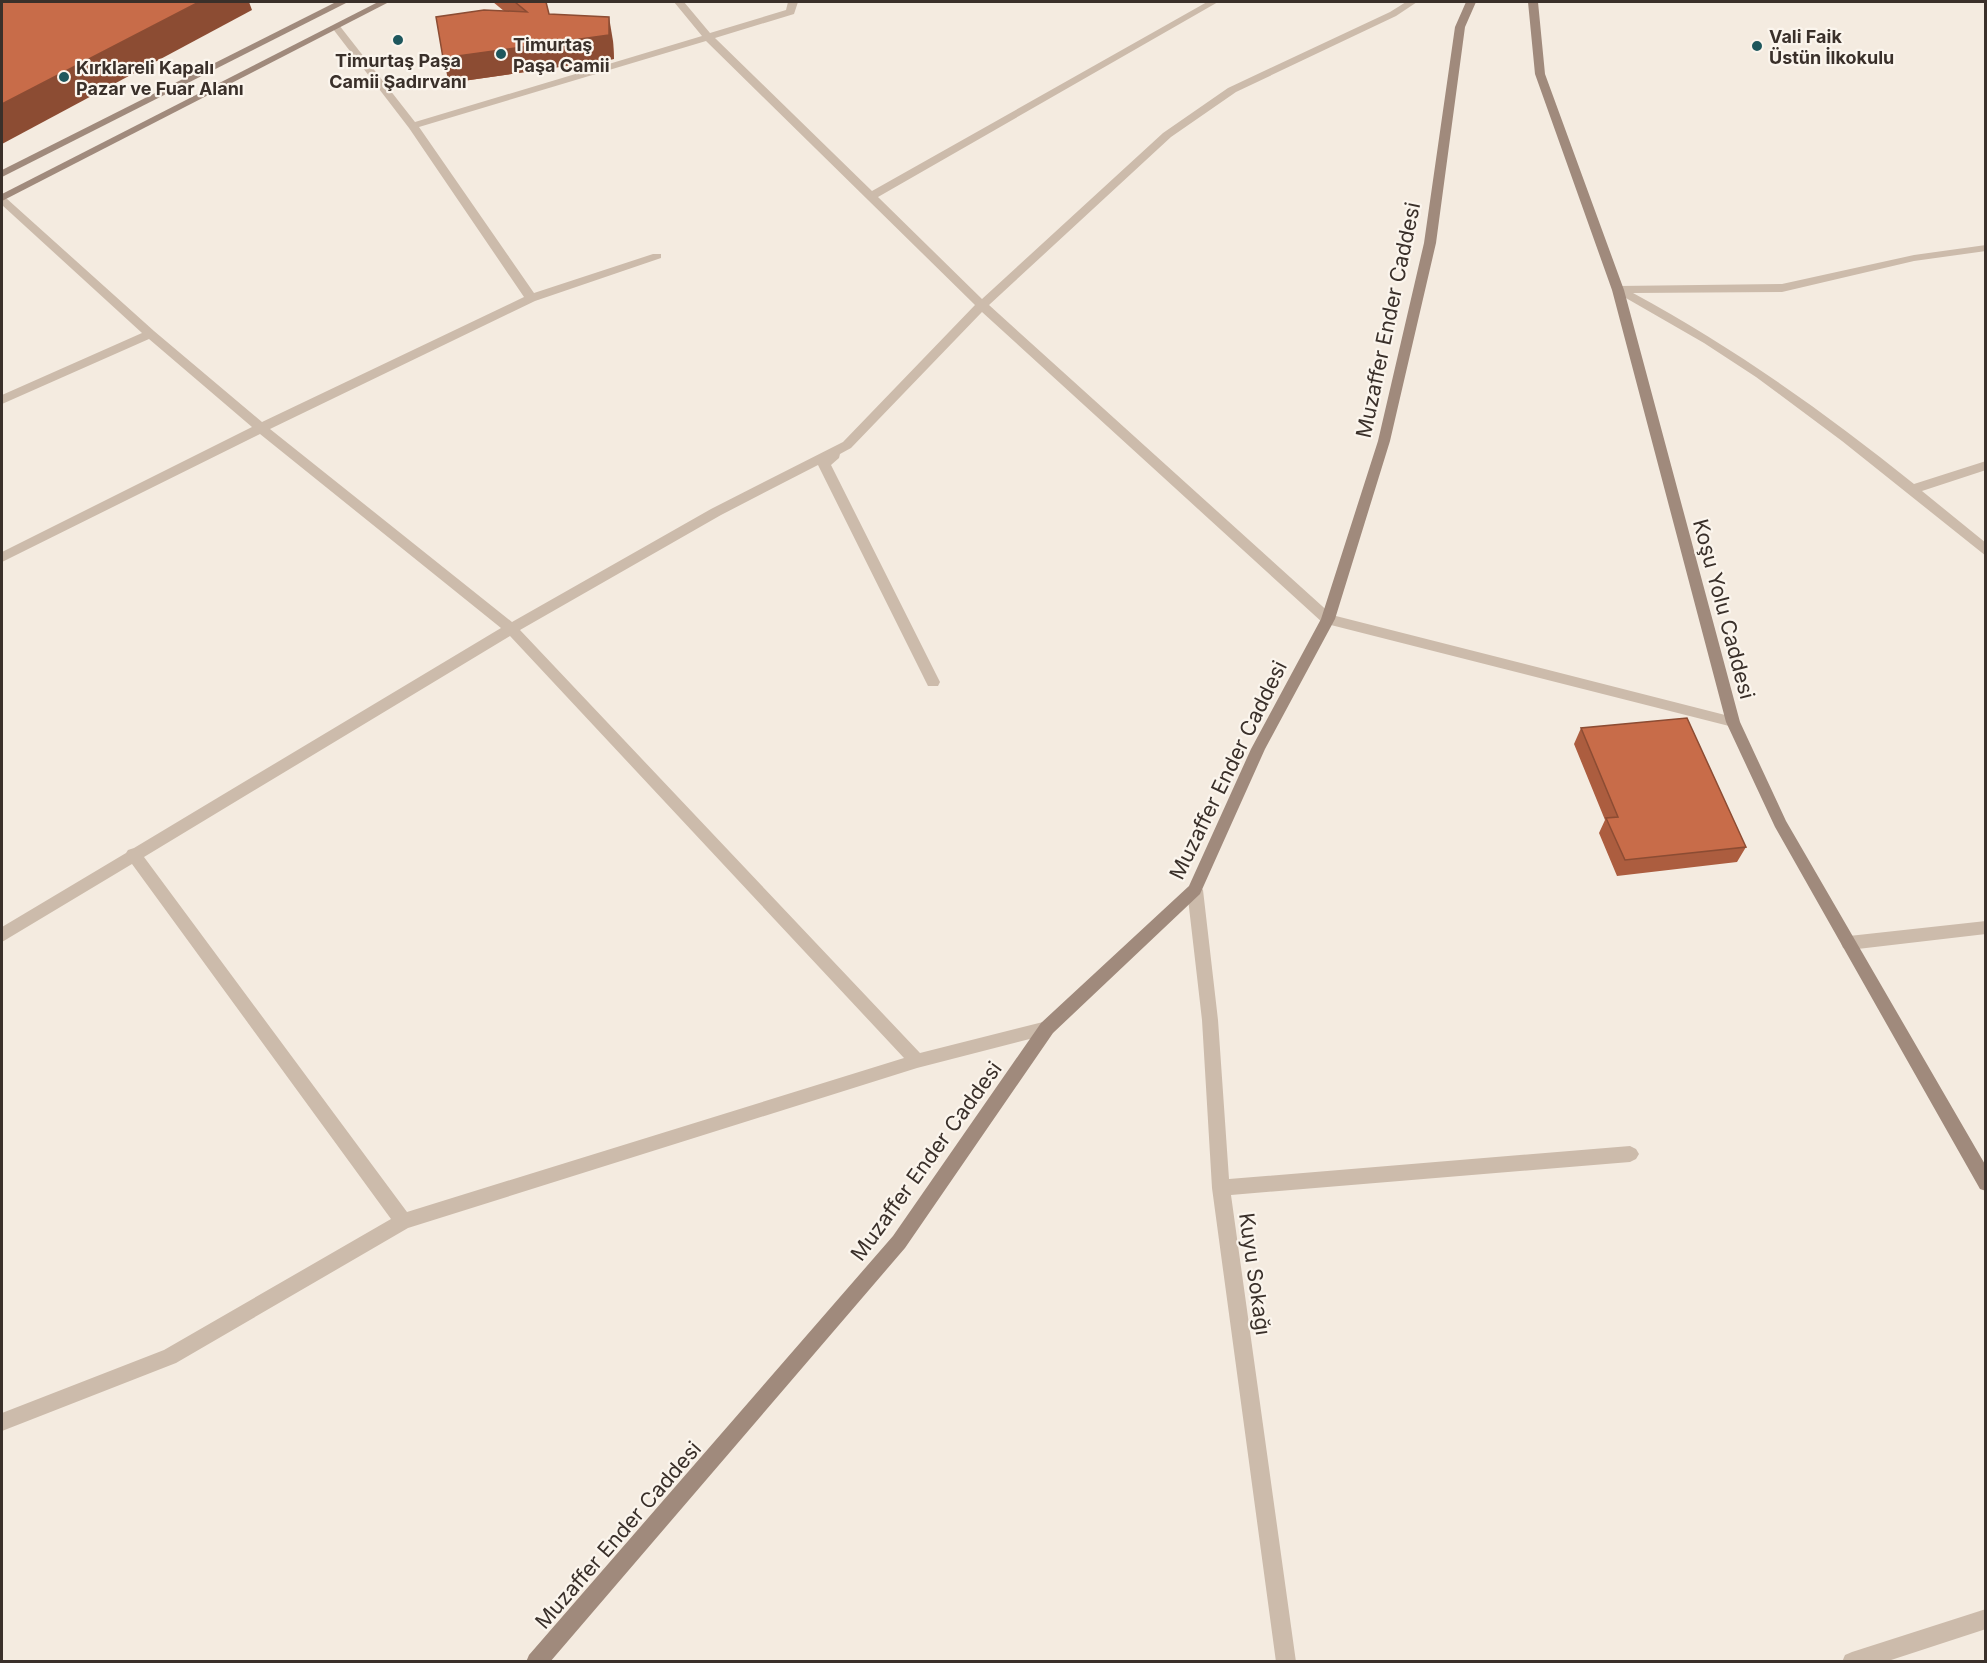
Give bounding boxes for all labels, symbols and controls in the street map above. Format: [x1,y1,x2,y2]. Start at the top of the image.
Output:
place label: Vali Faik Üstün İlkokulu [1769,26,1894,68]
marker: Timurtaş Paşa Camii Şadırvanı [391,33,405,47]
place label: Timurtaş Paşa Camii [513,34,610,76]
marker: Vali Faik Üstün İlkokulu [1750,39,1764,53]
marker: Timurtaş Paşa Camii [494,47,508,61]
place label: Timurtaş Paşa Camii Şadırvanı [329,50,467,92]
place label: Kırklareli Kapalı Pazar ve Fuar Alanı [76,57,244,99]
marker: Kırklareli Kapalı Pazar ve Fuar Alanı [57,70,71,84]
street label: Muzaffer Ender Caddesi [1351,200,1425,440]
street label: Koşu Yolu Caddesi [1688,516,1760,702]
street label: Muzaffer Ender Caddesi [1164,657,1292,883]
street label: Muzaffer Ender Caddesi [845,1057,1007,1265]
street label: Kuyu Sokağı [1234,1211,1276,1337]
street label: Muzaffer Ender Caddesi [530,1436,706,1634]

